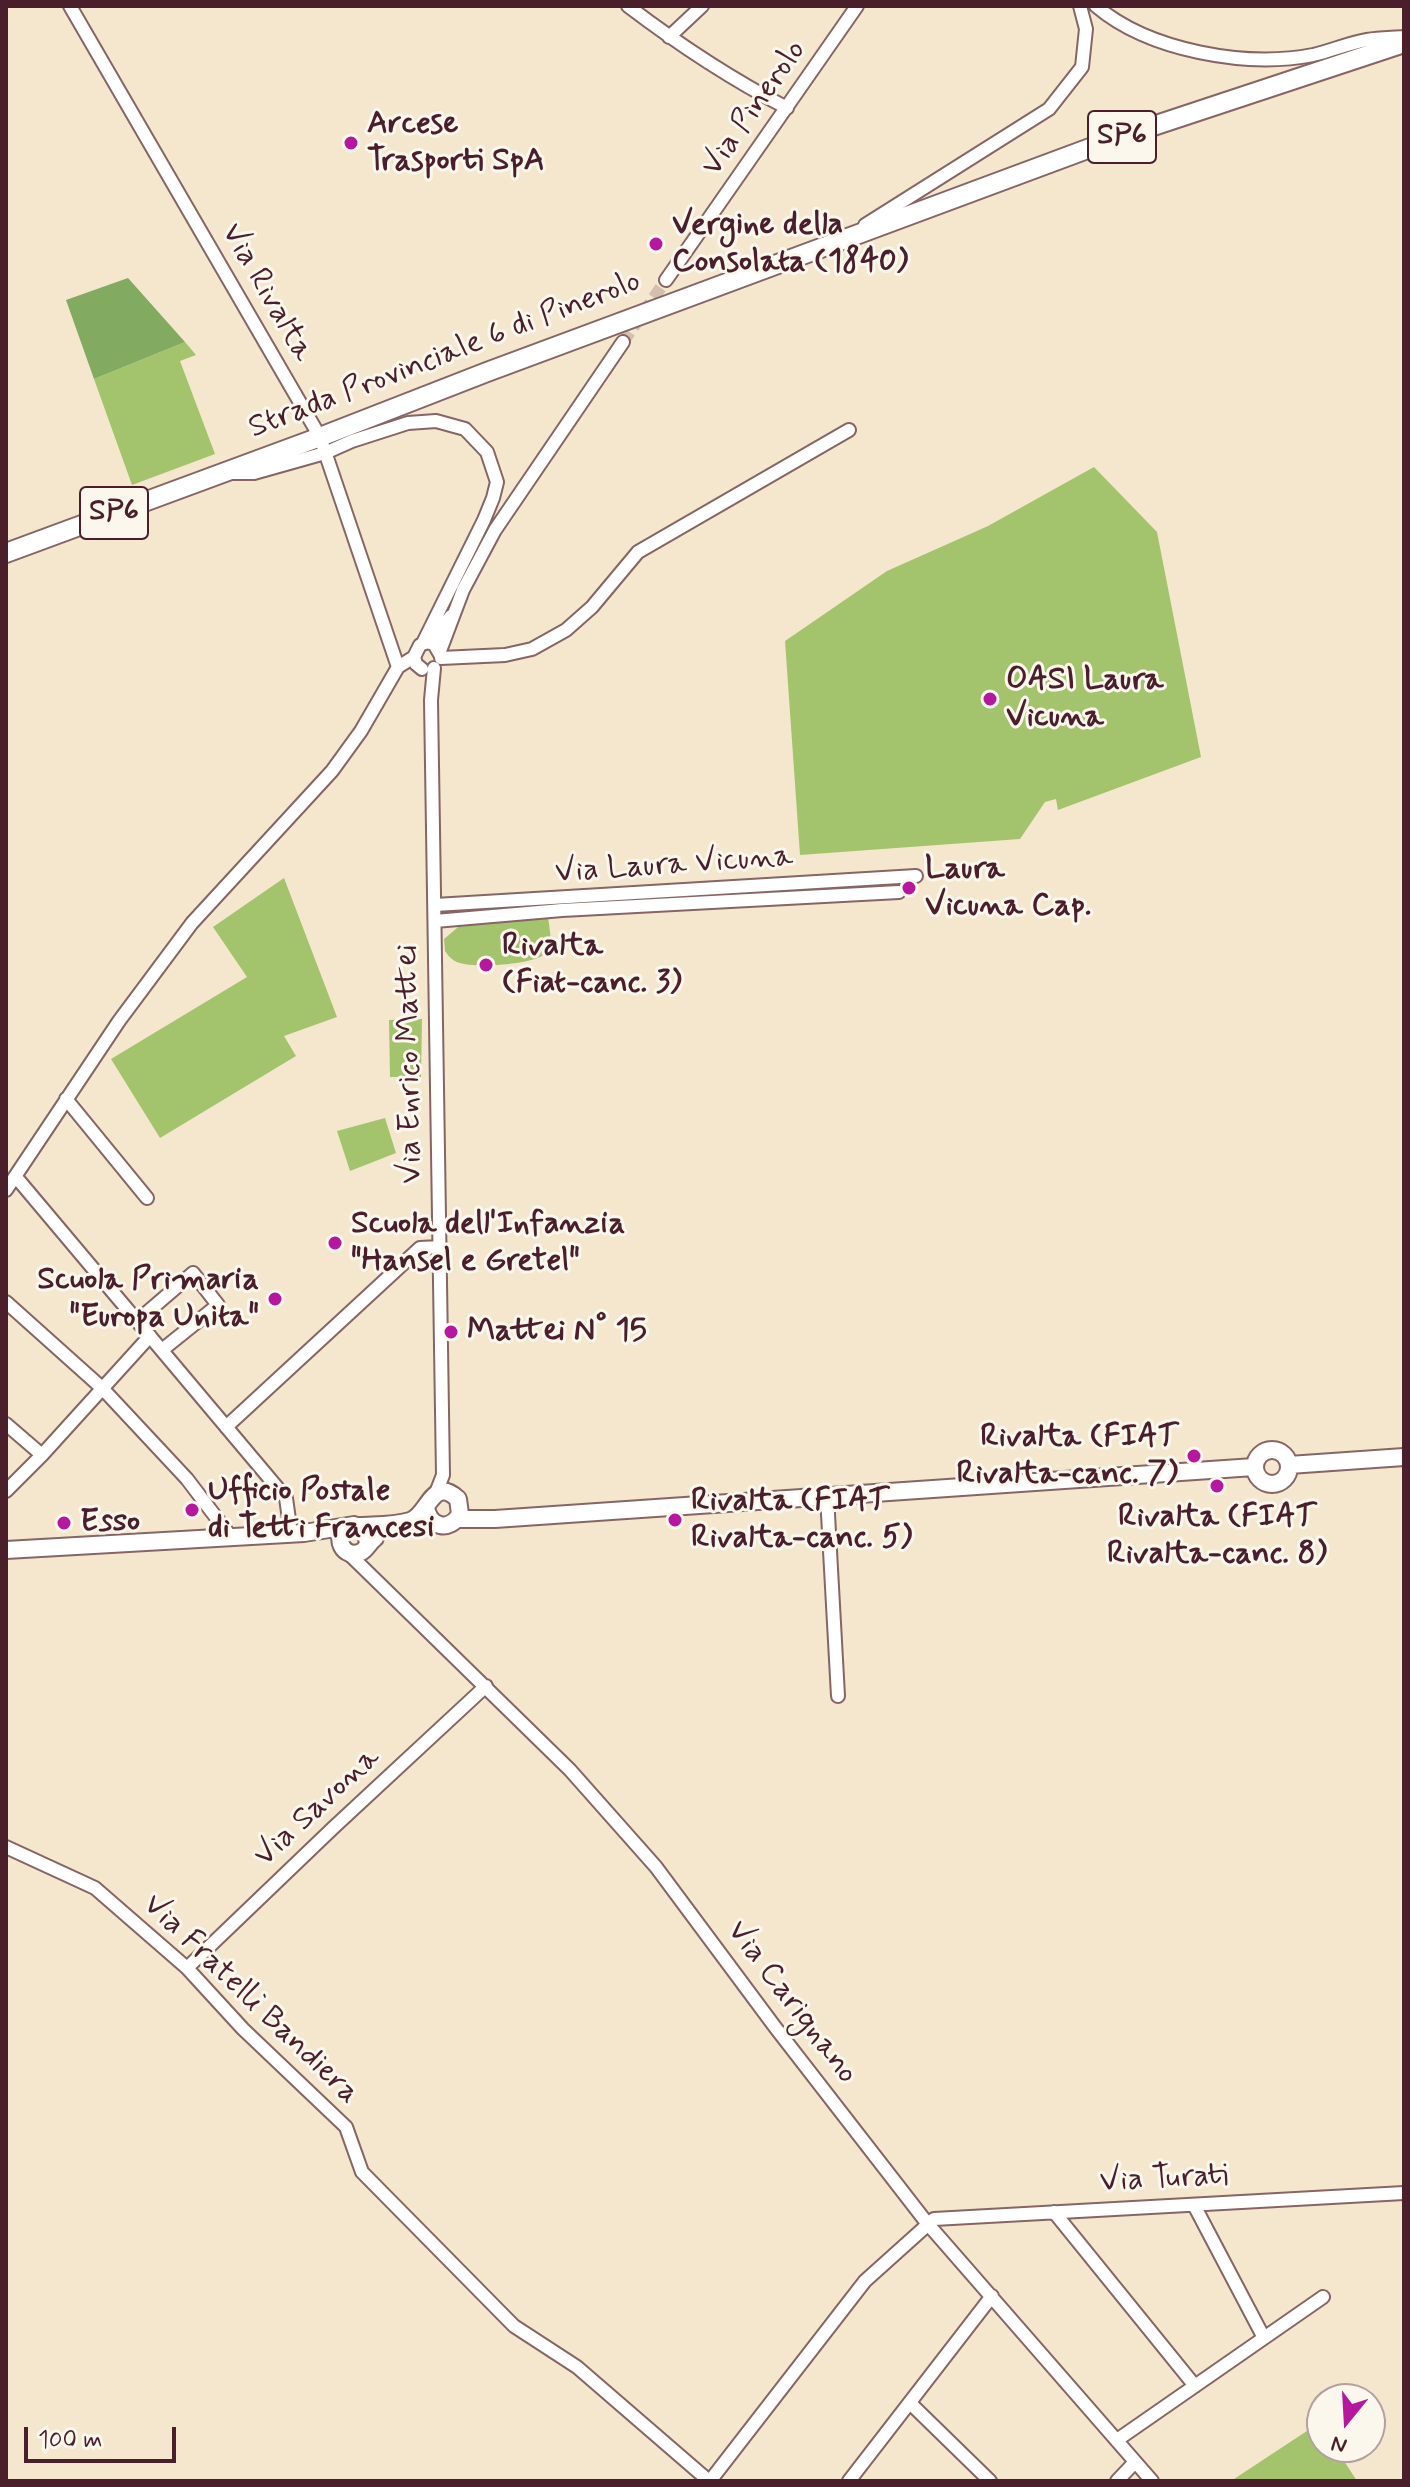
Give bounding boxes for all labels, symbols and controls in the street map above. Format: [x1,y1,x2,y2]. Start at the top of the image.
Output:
street label: Via Pinerolo [694,34,816,184]
place label: Arcese Trasporti SpA [367,106,545,181]
road number: SP6 [1088,111,1156,163]
marker: Arcese Trasporti SpA [342,134,360,152]
place label: Vergine della Consolata (1840) [672,207,908,282]
street label: Via Rivalta [211,217,321,369]
marker: Vergine della Consolata (1840) [647,235,665,253]
street label: Strada Provinciale 6 di Pinerolo [244,263,646,449]
road number: SP6 [80,487,148,539]
place label: OASI Laura Vicuna [1006,662,1164,737]
marker: OASI Laura Vicuna [981,690,999,708]
street label: Via Laura Vicuna [554,839,794,893]
place label: Laura Vicuna Cap. [925,851,1091,926]
marker: Laura Vicuna Cap. [900,879,918,897]
place label: Rivalta (Fiat-canc. 3) [502,928,682,1003]
street label: Via Enrico Mattei [390,944,432,1184]
marker: Rivalta (Fiat-canc. 3) [477,956,495,974]
place label: Scuola dell'Infanzia "Hansel e Gretel" [351,1206,625,1281]
marker: Scuola dell'Infanzia "Hansel e Gretel" [326,1234,344,1252]
place label: Scuola Primaria "Europa Unita" [37,1262,259,1337]
marker: Scuola Primaria "Europa Unita" [266,1290,284,1308]
place label: Mattei N° 15 [467,1313,647,1351]
marker: Mattei N° 15 [442,1323,460,1341]
place label: Rivalta (FIAT Rivalta-canc. 7) [957,1419,1178,1494]
marker: Rivalta (FIAT Rivalta-canc. 7) [1185,1447,1203,1465]
place label: Ufficio Postale di Tetti Francesi [208,1473,434,1548]
marker: Rivalta (FIAT Rivalta-canc. 8) [1208,1477,1226,1495]
place label: Rivalta (FIAT Rivalta-canc. 5) [691,1483,912,1558]
place label: Rivalta (FIAT Rivalta-canc. 8) [1107,1499,1327,1574]
marker: Ufficio Postale di Tetti Francesi [183,1501,201,1519]
place label: Esso [80,1504,140,1542]
marker: Rivalta (FIAT Rivalta-canc. 5) [666,1511,684,1529]
marker: Esso [55,1514,73,1532]
street label: Via Savona [247,1740,389,1876]
street label: Via Fratelli Bandiera [134,1887,366,2113]
street label: Via Carignano [717,1914,865,2092]
street label: Via Turati [1099,2157,1229,2203]
north arrow [1306,2383,1386,2463]
scale bar [28,2411,180,2461]
text: 100 m [38,2425,102,2456]
text: N [1328,2428,1350,2460]

